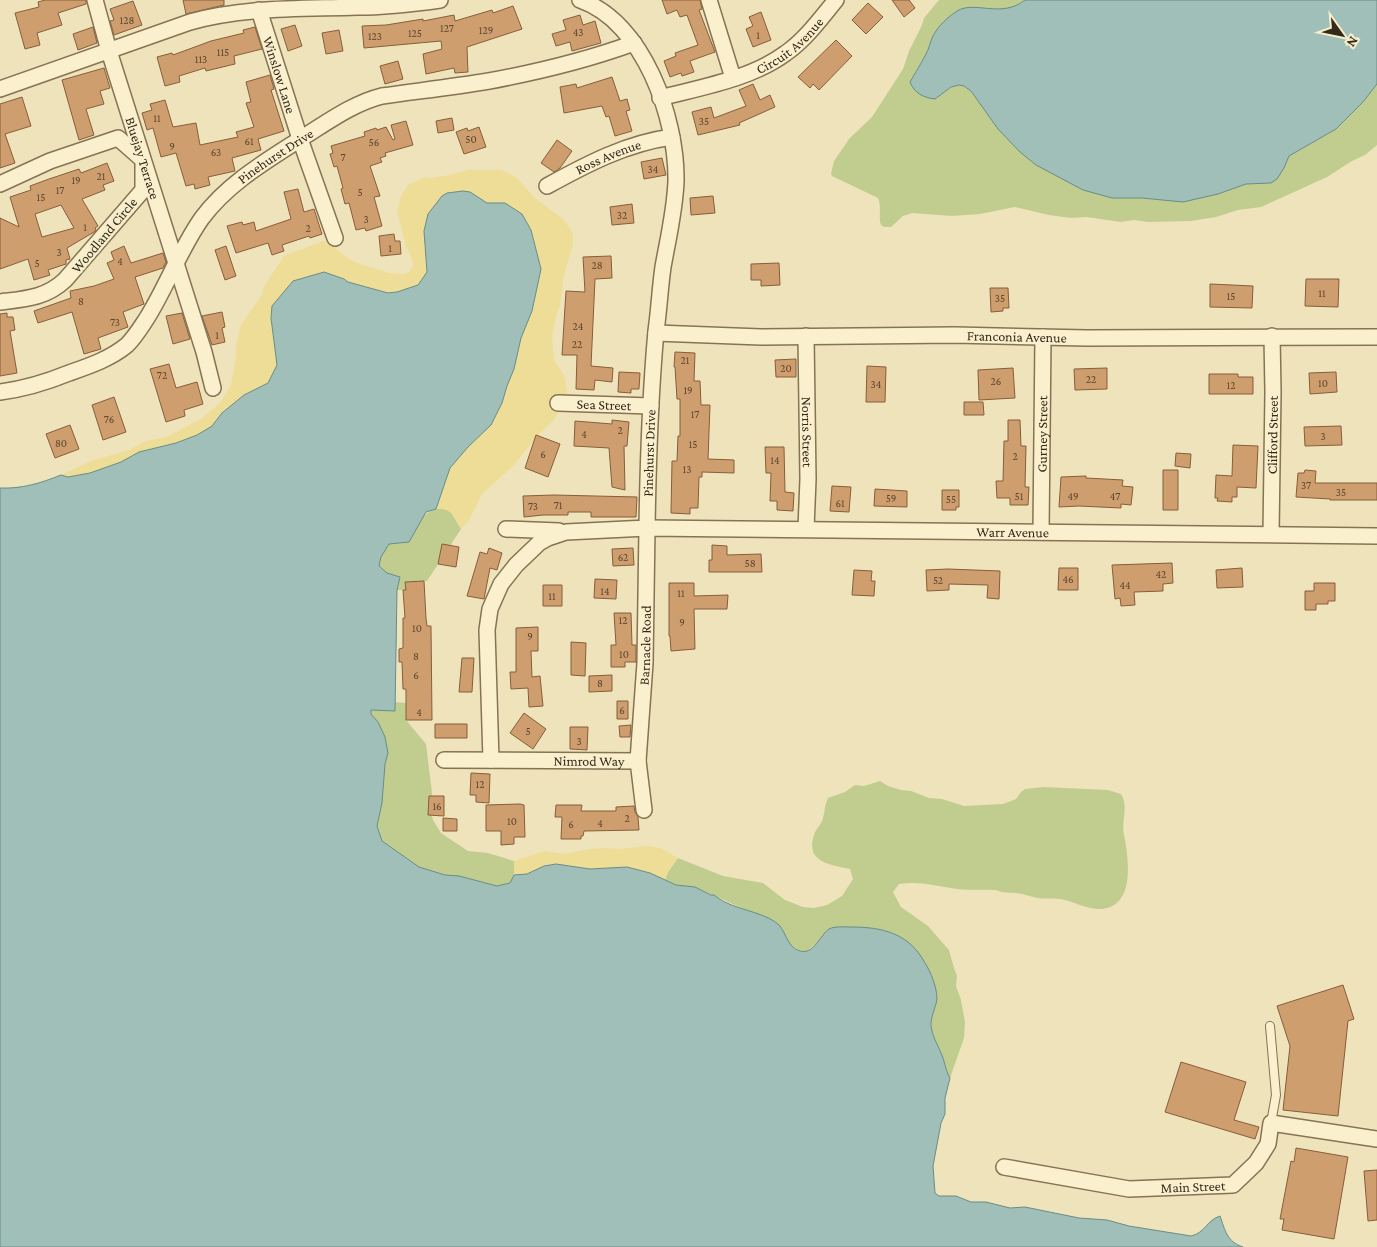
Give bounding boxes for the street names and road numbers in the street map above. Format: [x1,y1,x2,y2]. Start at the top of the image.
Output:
street label: Circuit Avenue [753,14,827,77]
street label: Winslow Lane [260,34,299,115]
street label: Bluejay Terrace [122,115,163,201]
street label: Pinehurst Drive [234,125,316,187]
street label: Ross Avenue [573,136,643,177]
street label: Woodland Circle [68,194,140,276]
street label: Franconia Avenue [967,327,1067,346]
street label: Gurney Street [1034,395,1050,473]
street label: Clifford Street [1264,395,1281,474]
street label: Sea Street [576,396,632,413]
street label: Norris Street [799,397,816,468]
street label: Pinehurst Drive [640,409,659,497]
street label: Warr Avenue [976,524,1049,540]
street label: Barnacle Road [635,605,654,686]
street label: Nimrod Way [554,753,625,769]
street label: Main Street [1160,1177,1226,1196]

